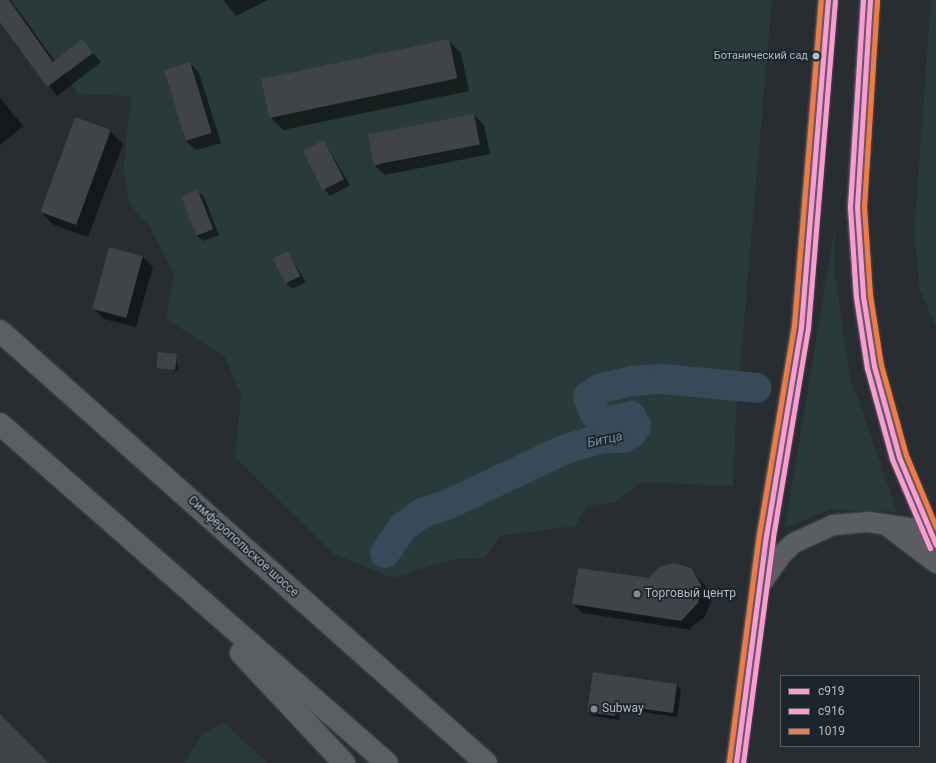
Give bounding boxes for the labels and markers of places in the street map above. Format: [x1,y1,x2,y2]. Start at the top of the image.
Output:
place label: Ботанический сад [714,49,808,63]
marker: Ботанический сад [811,51,821,61]
place label: Торговый центр [645,587,736,601]
marker: Торговый центр [632,589,642,599]
place label: Subway [602,702,644,716]
marker: Subway [589,704,599,714]

